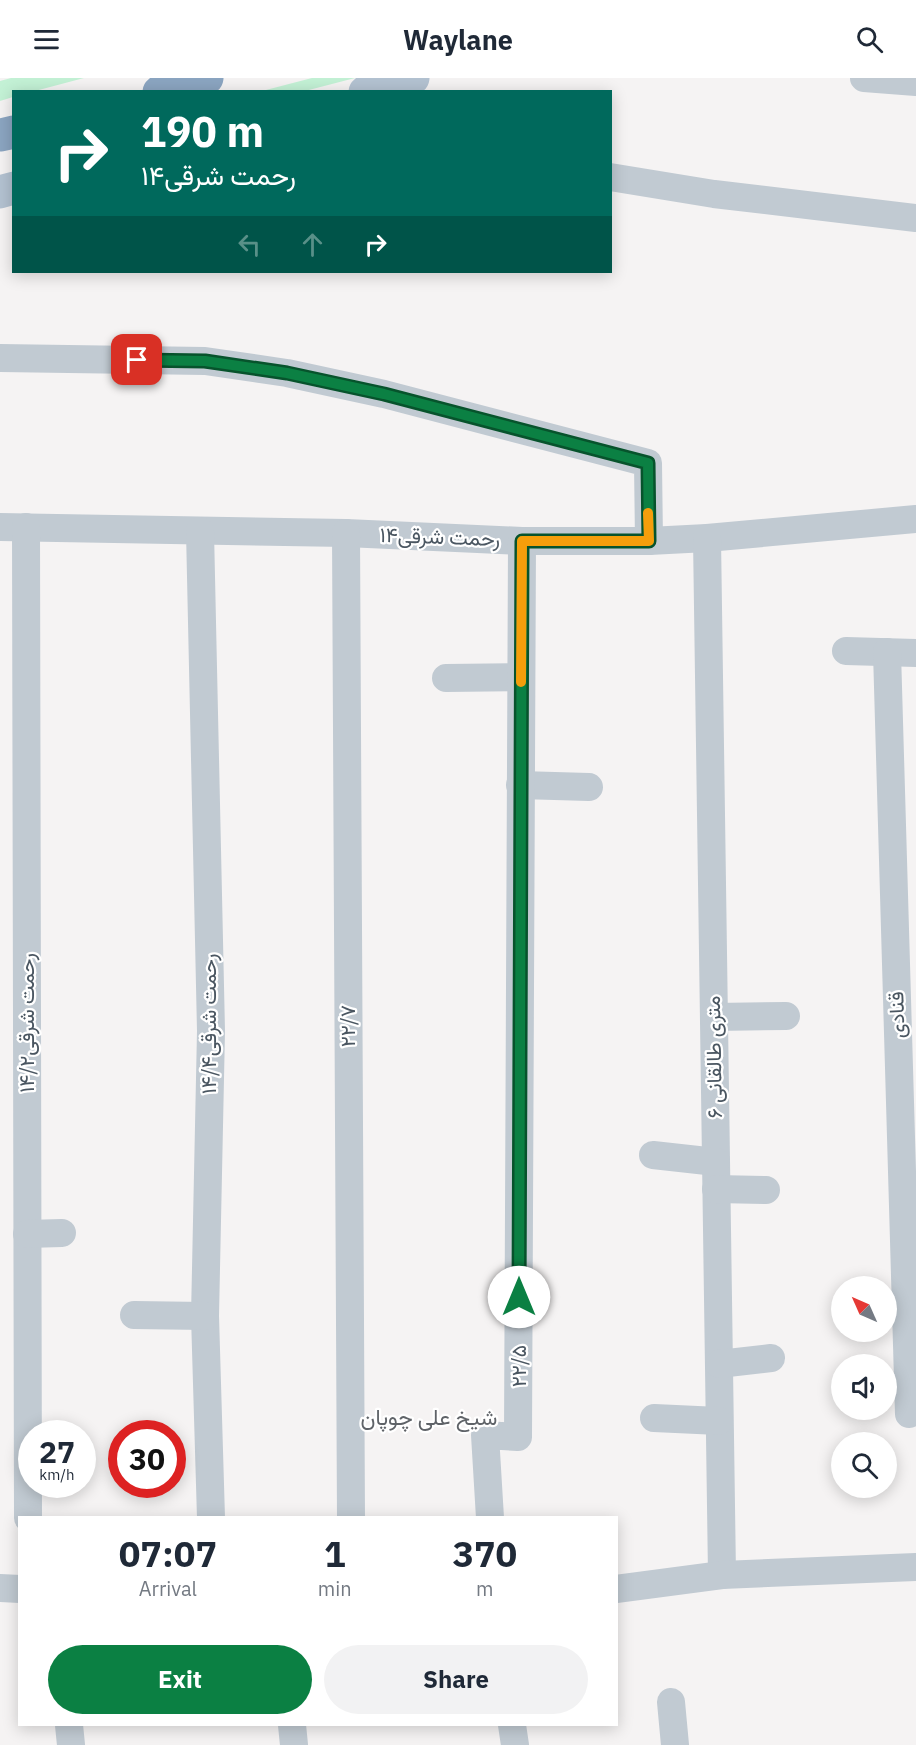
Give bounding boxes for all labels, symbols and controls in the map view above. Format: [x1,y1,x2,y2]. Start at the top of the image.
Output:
text: Waylane [403,22,513,57]
icon: menu [30,23,63,56]
icon: search [853,23,886,56]
text: 190 m [141,104,264,159]
icon: right [42,114,120,192]
text: ۱۴رحمت شرقی [141,157,296,192]
icon: left [233,228,266,261]
icon: ahead [296,228,329,261]
icon: right [359,228,392,261]
pin [111,334,162,385]
icon: arrive [120,343,153,376]
street label: ۱۴رحمت شرقی [379,520,501,552]
street label: ۱۴/۲رحمت شرقی [12,953,40,1093]
street label: ۱۴/۴رحمت شرقی [194,954,222,1094]
street label: قنادی [881,991,911,1039]
street label: ۶ متری طالقانی [698,995,728,1119]
street label: ۲۲/۷ [333,1005,361,1047]
position arrow [487,1265,551,1329]
north arrow [831,1276,897,1342]
map controls [831,1276,897,1498]
street label: ۲۲/۵ [504,1345,532,1387]
button: sound [831,1354,897,1420]
district label: شیخ علی چوپان [361,1402,497,1432]
speed limit sign: 30 [108,1420,186,1498]
text: 27 [39,1432,75,1471]
button: search [831,1432,897,1498]
text: km/h [39,1465,75,1484]
text: 07:07 [119,1530,217,1577]
text: 1 [324,1530,346,1577]
text: 370 [452,1530,517,1577]
text: Arrival [139,1575,197,1602]
text: min [318,1575,352,1602]
text: m [476,1575,494,1602]
button: Exit [48,1645,312,1714]
button: Share [324,1645,588,1714]

